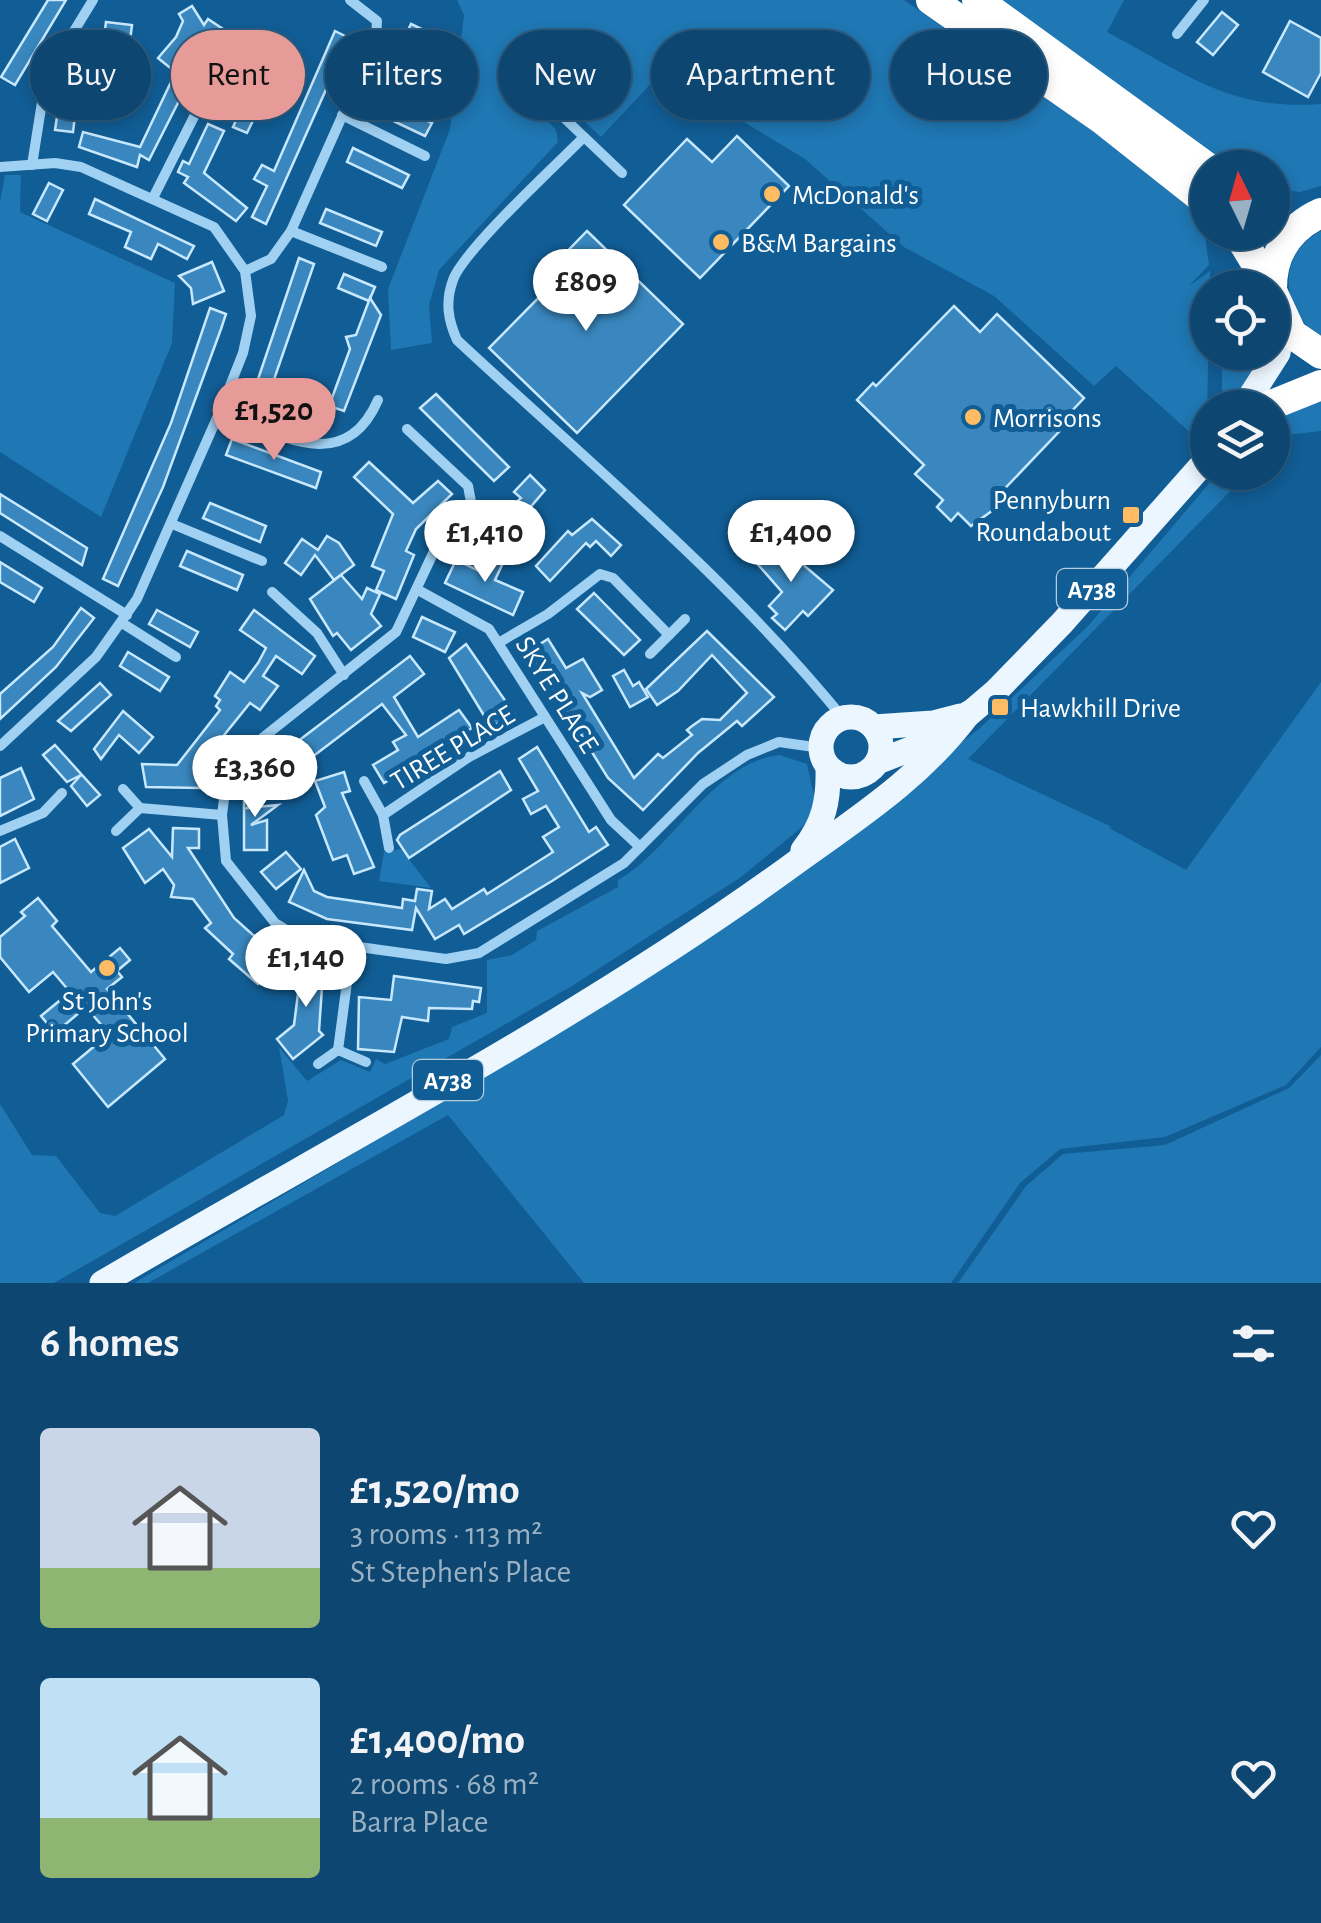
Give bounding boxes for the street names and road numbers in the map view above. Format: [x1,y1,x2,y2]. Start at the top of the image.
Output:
road number: A738 [1057,569,1127,609]
street label: SKYE PLACE [510,632,603,758]
street label: TIREE PLACE [386,701,520,796]
road number: A738 [413,1060,483,1100]

